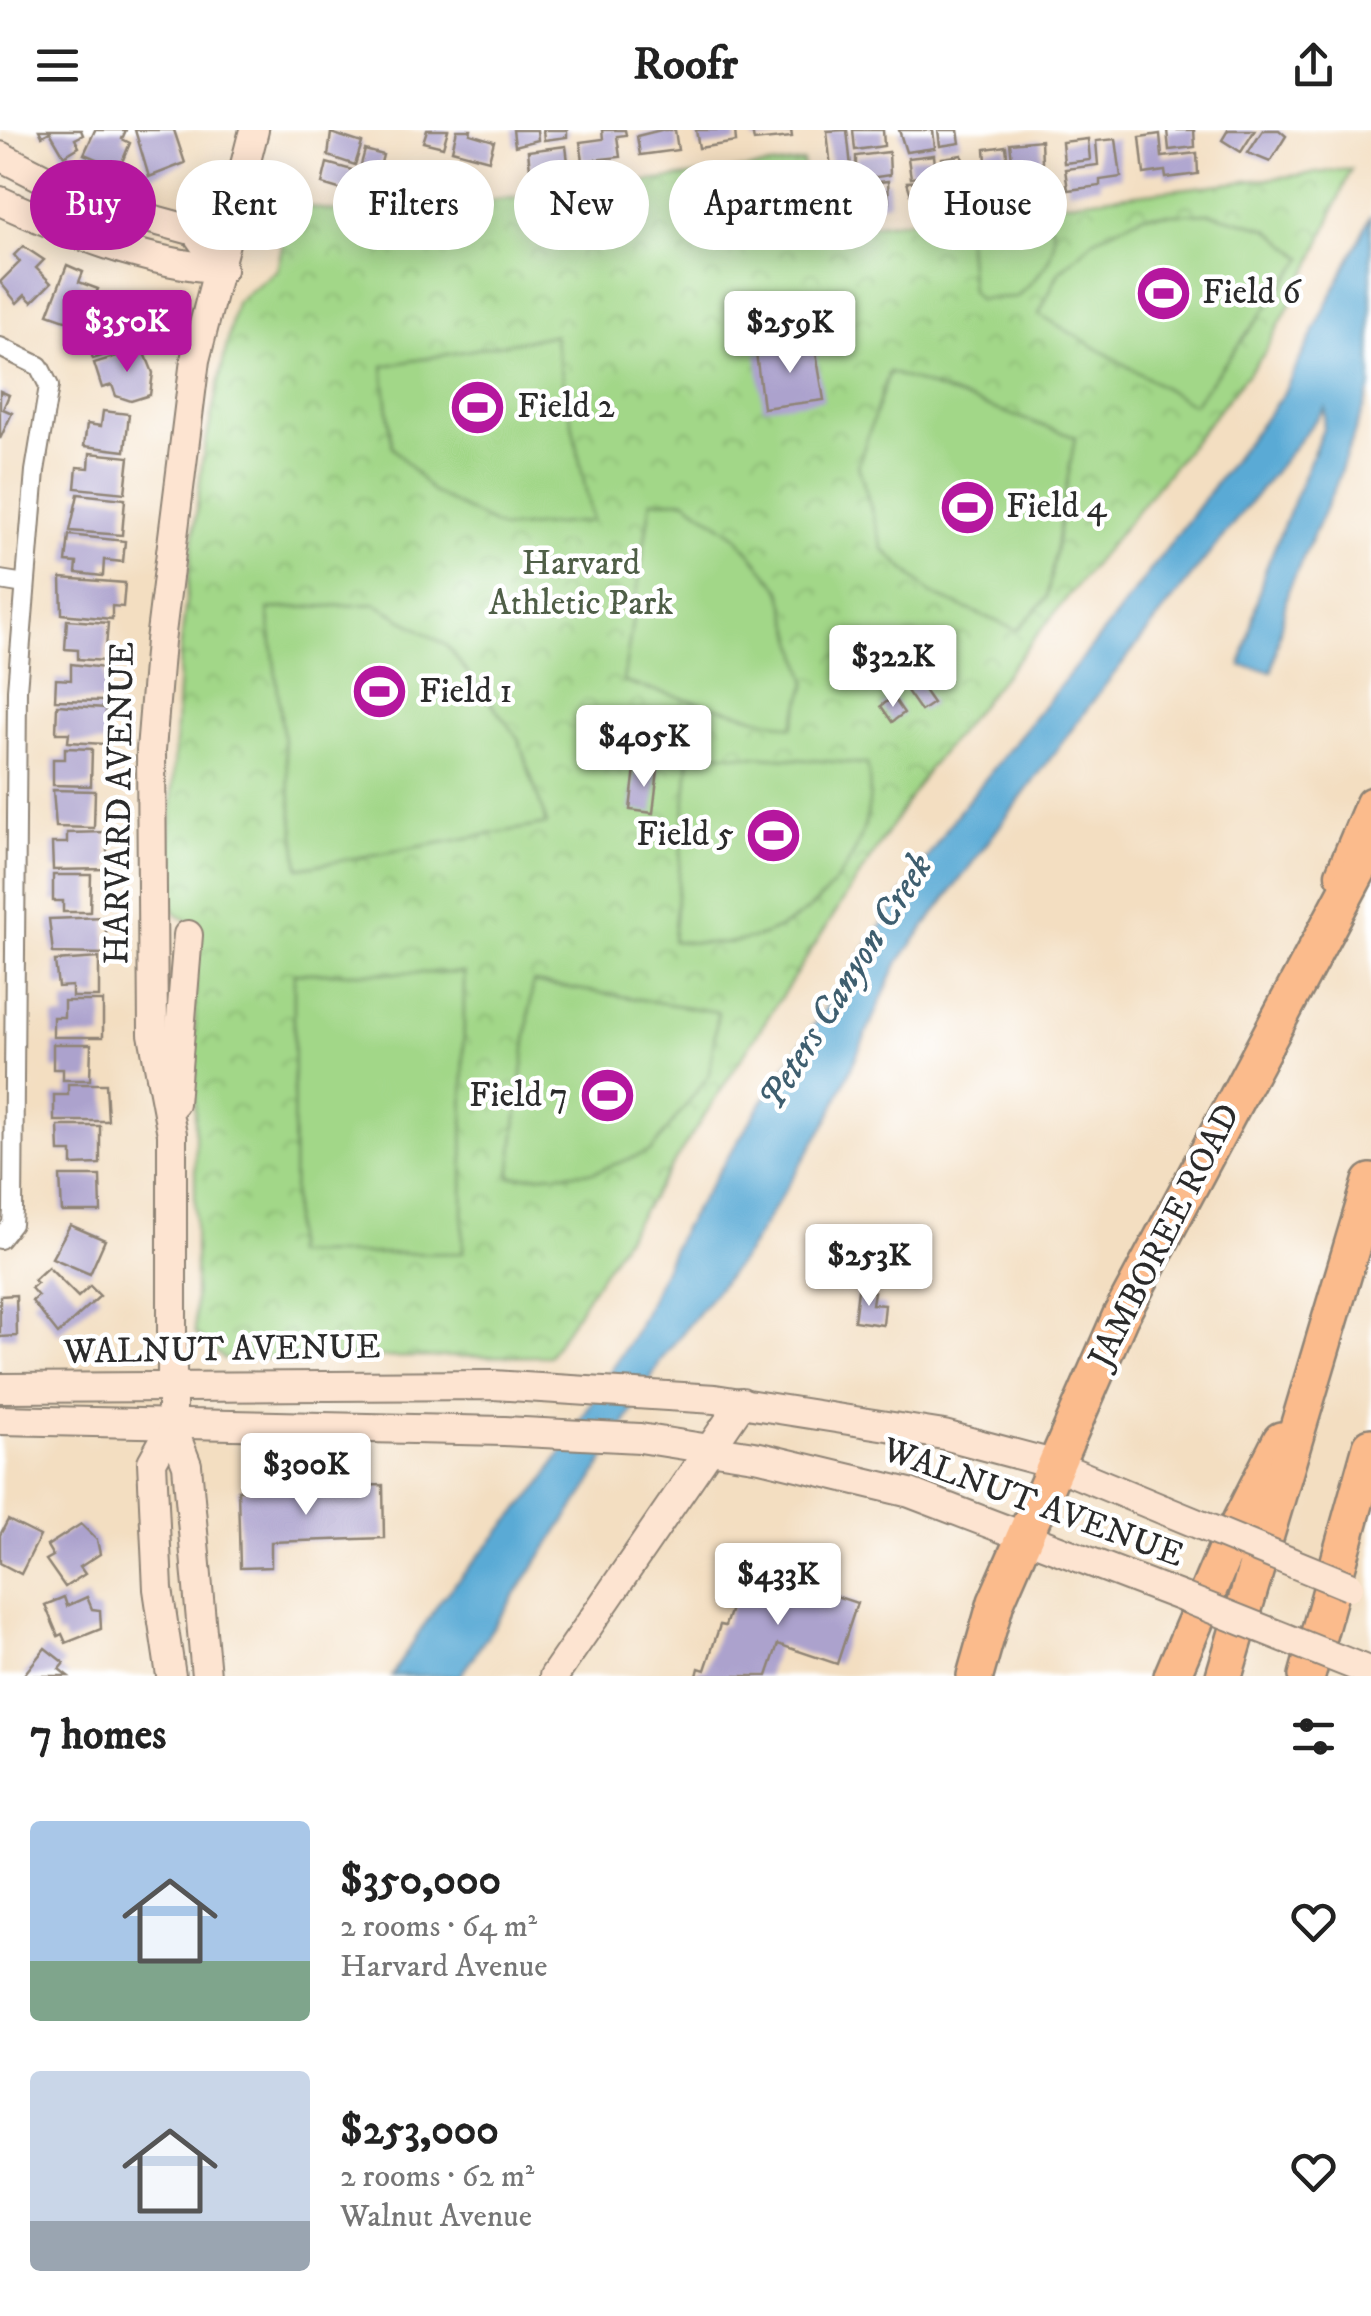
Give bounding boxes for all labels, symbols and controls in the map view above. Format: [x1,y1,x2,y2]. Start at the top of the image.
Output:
text: Roofr [633,37,738,93]
icon: menu [30,38,85,93]
icon: share [1286,38,1341,93]
chip: Buy [30,160,156,250]
chip: Rent [176,160,313,250]
chip: Filters [333,160,494,250]
chip: New [514,160,649,250]
chip: Apartment [669,160,888,250]
chip: House [908,160,1067,250]
sports icon: Field 6 [1133,263,1193,323]
place label: Field 6 [1202,271,1302,315]
pin: $350K [57,290,197,375]
pin: $259K [720,291,860,376]
text: $350K [85,302,170,342]
text: $259K [746,303,834,343]
sports icon: Field 2 [448,377,508,437]
place label: Field 2 [517,385,615,429]
sports icon: Field 4 [937,477,997,537]
place label: Field 4 [1006,485,1107,529]
park label: Harvard Athletic Park [489,542,673,626]
pin: $322K [823,625,963,710]
text: $322K [851,637,935,677]
street label: HARVARD AVENUE [95,641,145,965]
sports icon: Field 1 [350,662,410,722]
place label: Field 1 [419,670,512,714]
pin: $405K [574,705,714,790]
text: $405K [598,717,690,757]
sports icon: Field 5 [743,805,803,865]
place label: Field 5 [636,813,734,857]
water label: Peters Canyon Creek [748,845,944,1119]
sports icon: Field 7 [577,1066,637,1126]
place label: Field 7 [469,1074,568,1118]
street label: JAMBOREE ROAD [1078,1097,1251,1378]
pin: $253K [799,1224,939,1309]
text: $253K [827,1236,911,1276]
street label: WALNUT AVENUE [62,1325,381,1375]
street label: WALNUT AVENUE [876,1428,1190,1578]
pin: $300K [236,1433,376,1518]
text: $300K [263,1445,349,1485]
pin: $433K [708,1543,848,1628]
text: $433K [737,1555,819,1595]
icon: filters [1286,1709,1341,1764]
text: 7 homes [30,1710,166,1762]
text: $350,000 [340,1855,501,1907]
icon: home [110,1861,230,1981]
icon: heart [1286,1894,1341,1949]
text: 2 rooms · 64 m² [340,1907,537,1947]
text: Harvard Avenue [340,1947,547,1987]
text: $253,000 [340,2105,499,2157]
icon: home [110,2111,230,2231]
icon: heart [1286,2144,1341,2199]
text: 2 rooms · 62 m² [340,2157,534,2197]
text: Walnut Avenue [340,2197,532,2237]

